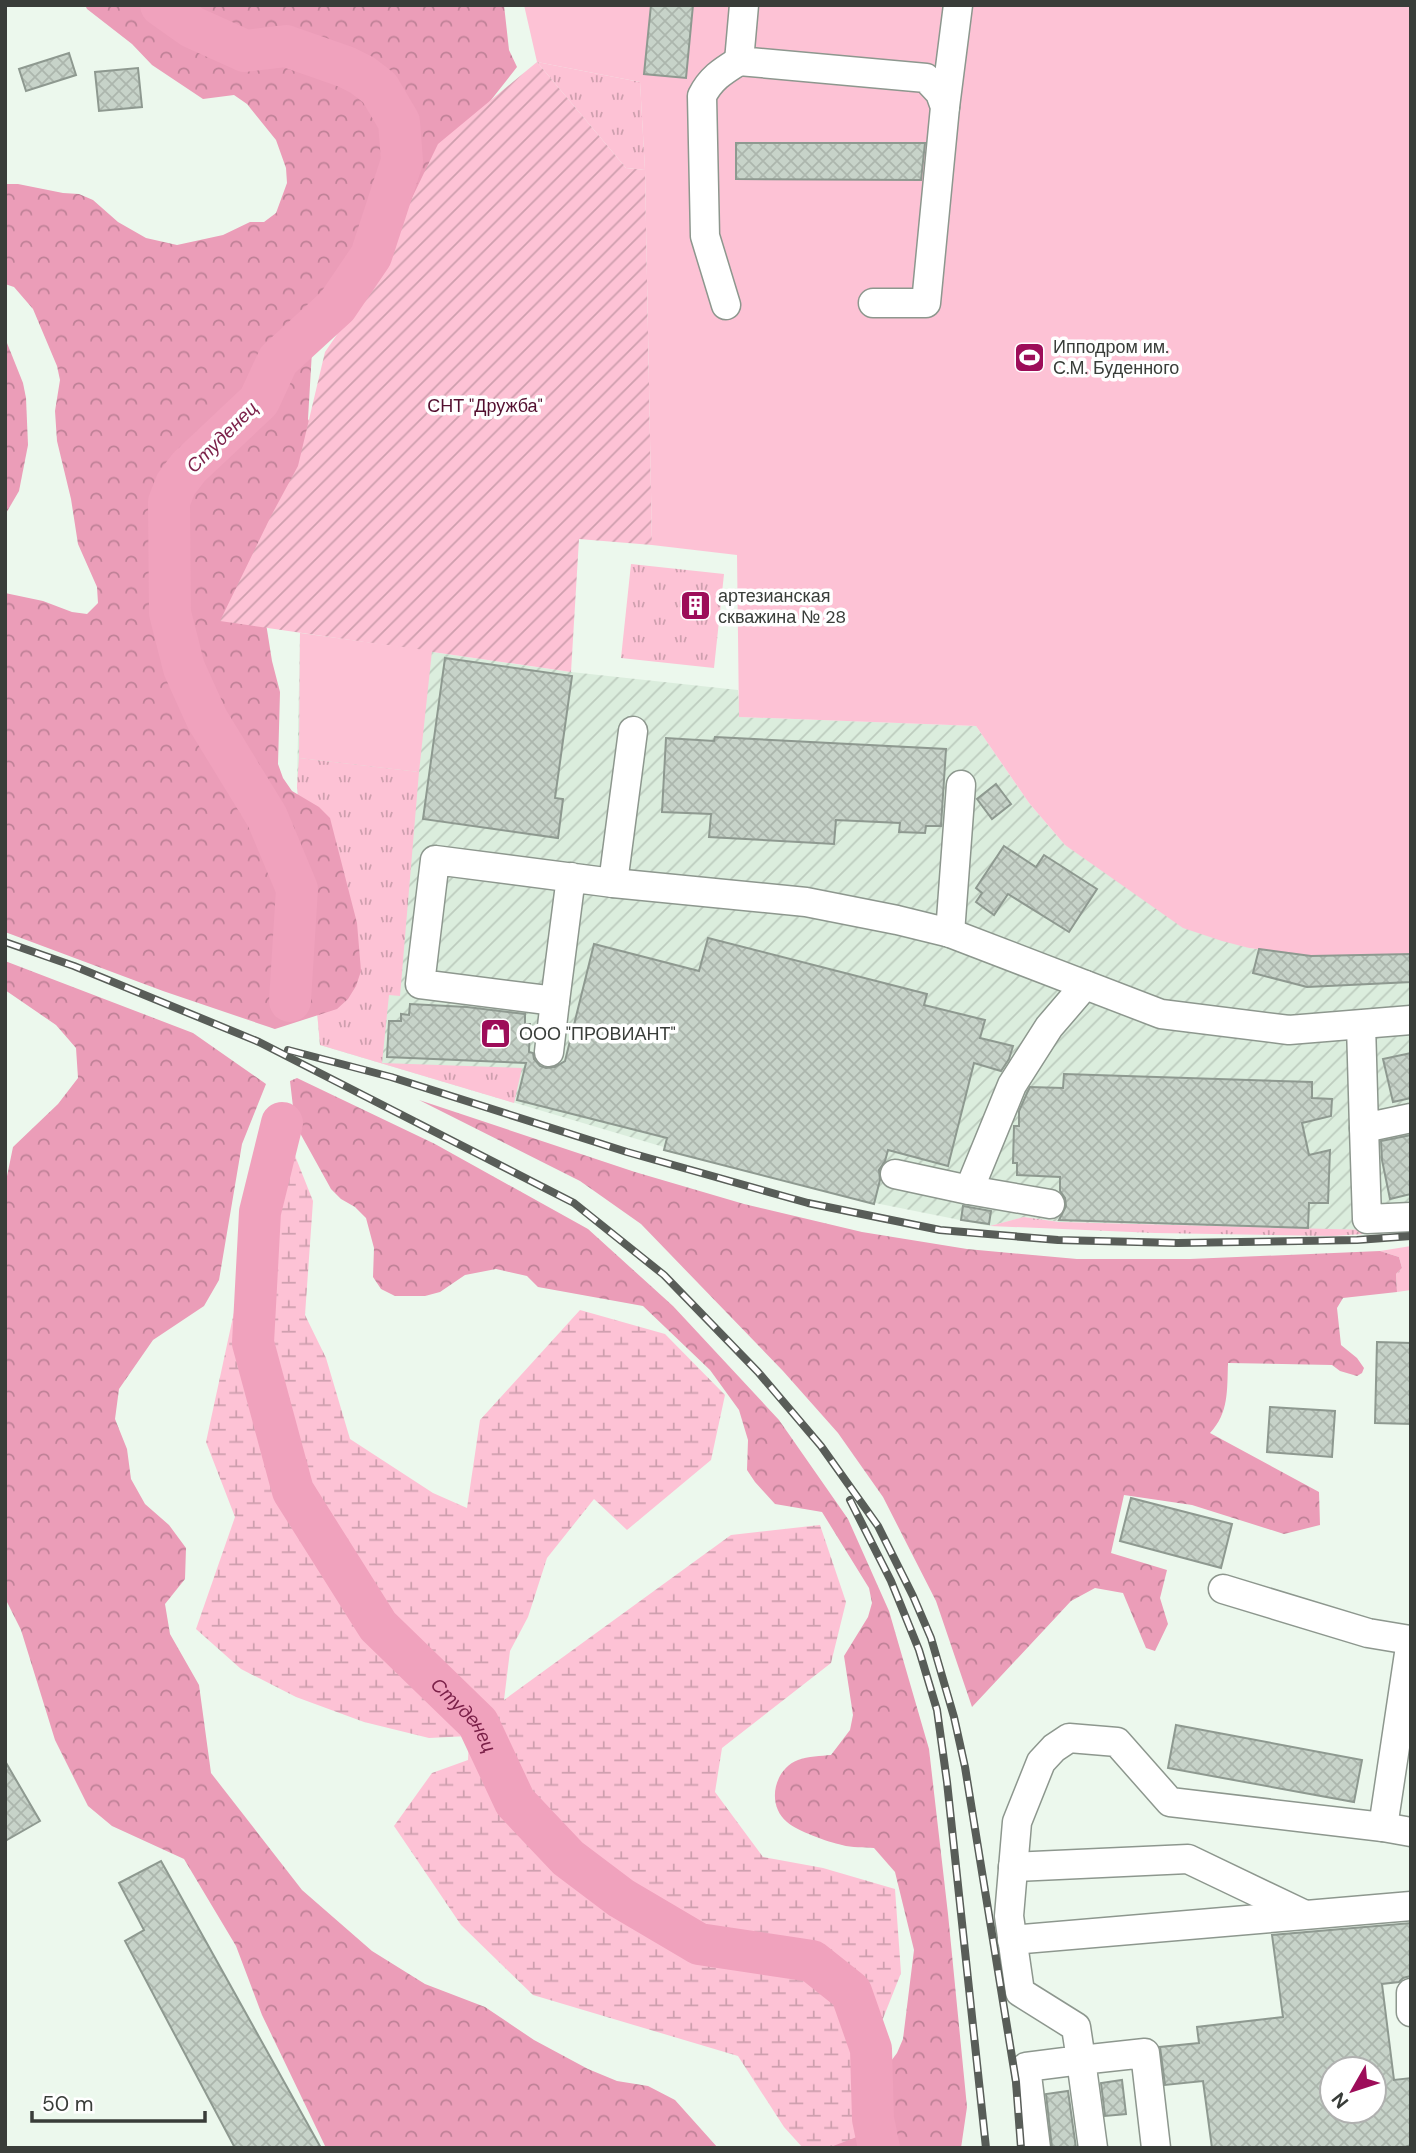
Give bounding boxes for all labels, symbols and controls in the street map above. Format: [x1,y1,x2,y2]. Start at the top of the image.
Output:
place label: Ипподром им. С.М. Буденного [1053,335,1179,380]
sports icon: Ипподром им. С.М. Буденного [1013,340,1047,374]
park label: СНТ "Дружба" [427,394,543,418]
water label: Студенец [181,396,263,478]
place label: артезианская скважина № 28 [718,584,846,629]
building icon: артезианская скважина № 28 [678,589,712,623]
shop icon: ООО "ПРОВИАНТ" [479,1017,513,1051]
place label: ООО "ПРОВИАНТ" [519,1022,676,1046]
water label: Студенец [426,1672,502,1756]
north arrow [1318,2055,1388,2125]
scale bar [32,2080,205,2124]
text: N [1326,2087,1354,2114]
text: 50 m [42,2090,93,2118]

